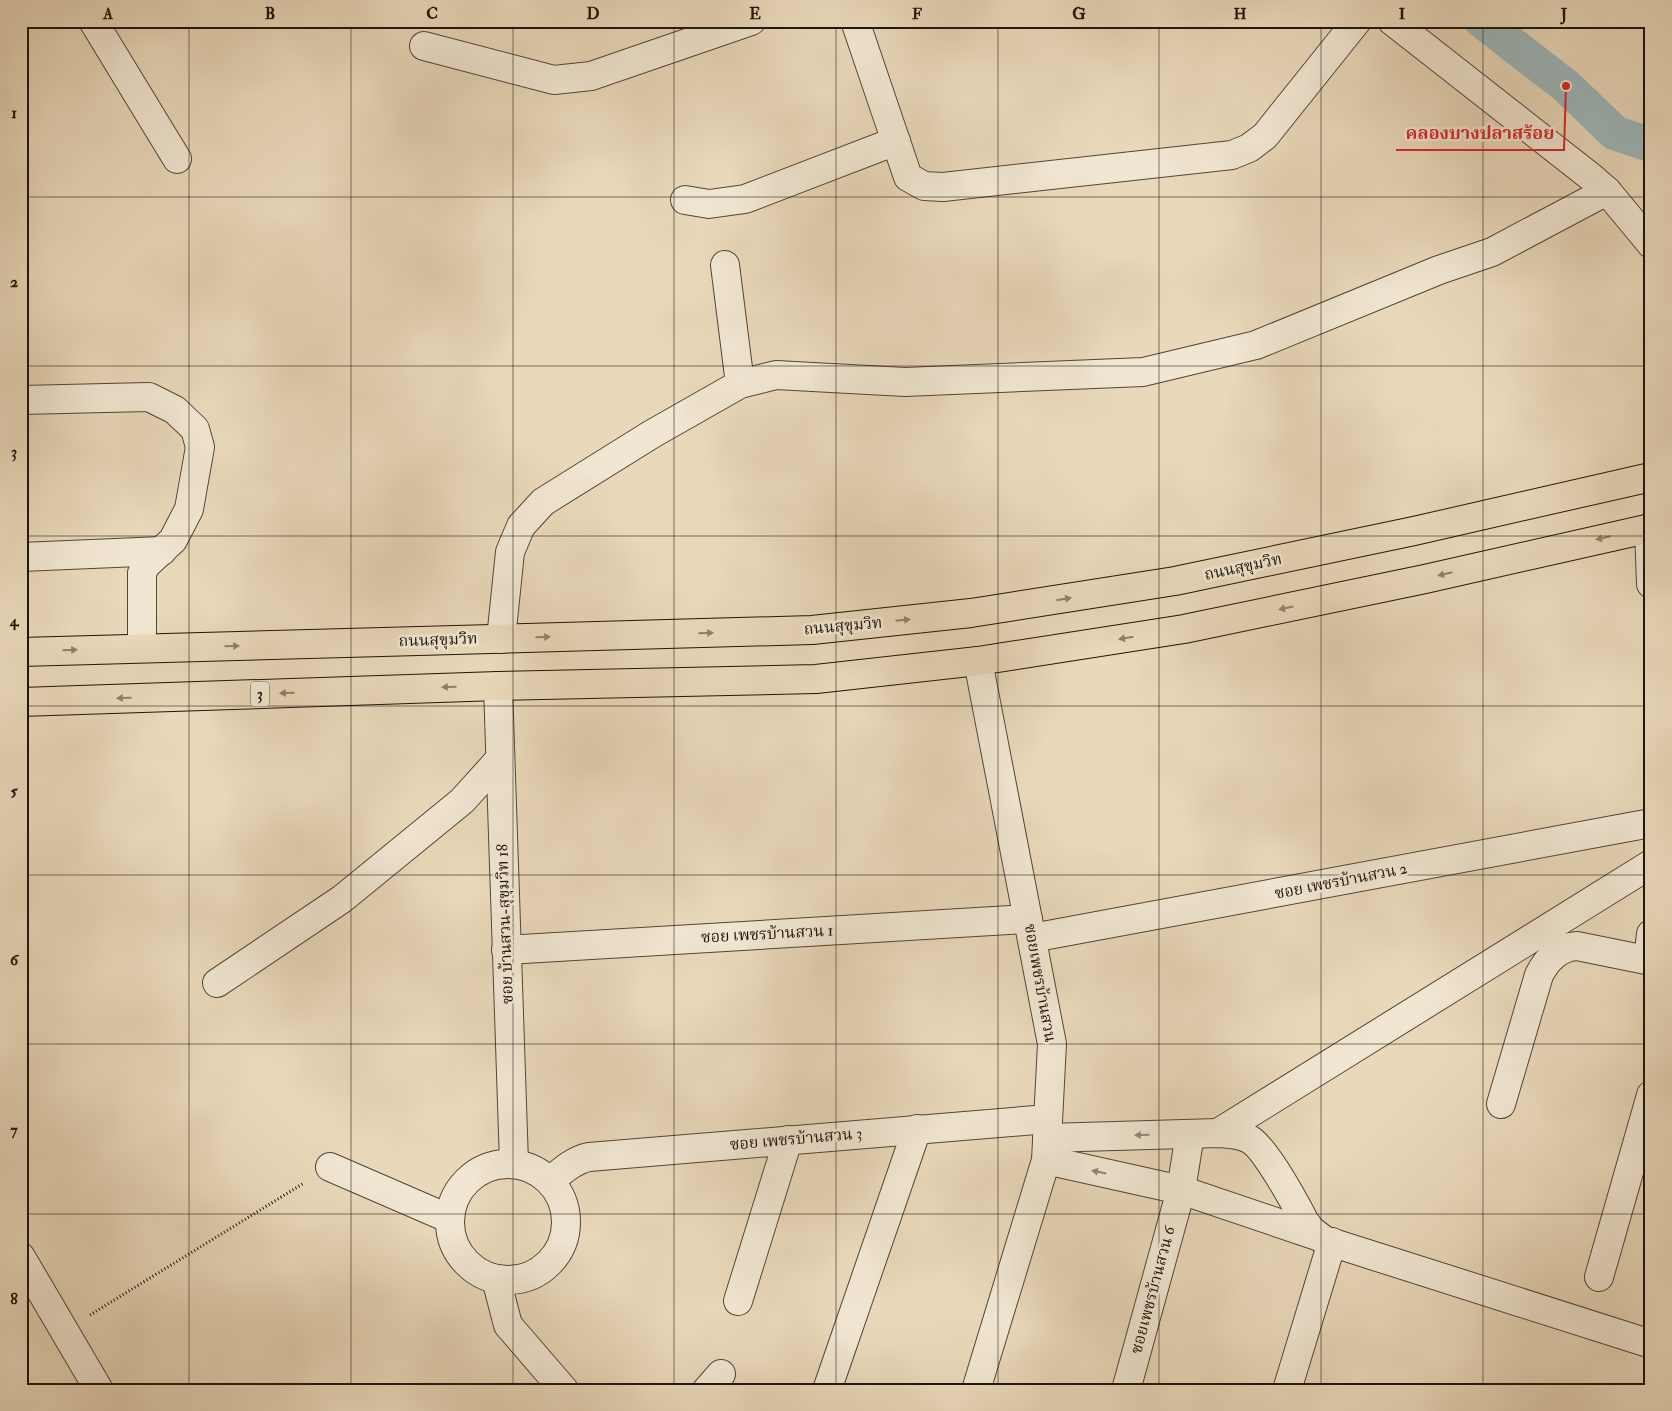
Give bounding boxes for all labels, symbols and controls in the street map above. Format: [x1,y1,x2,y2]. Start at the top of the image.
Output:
text: A [102,4,114,24]
text: B [265,4,275,24]
text: C [426,4,438,24]
text: D [586,4,600,24]
text: E [749,4,761,24]
text: F [912,4,922,24]
text: G [1072,4,1086,24]
text: H [1233,4,1247,24]
text: I [1399,4,1406,24]
text: J [1560,4,1568,25]
text: 1 [11,103,17,123]
callout: คลองบางปลาสร้อย [1396,117,1564,150]
text: คลองบางปลาสร้อย [1406,122,1554,145]
text: 2 [10,272,18,292]
text: 3 [11,442,17,462]
one-way arrow [1595,535,1611,543]
street label: ถนนสุขุมวิท [1202,549,1284,586]
one-way arrow [1437,570,1452,578]
one-way arrow [1056,594,1072,602]
one-way arrow [1277,604,1293,612]
text: 4 [9,611,20,631]
street label: ถนนสุขุมวิท [803,613,883,640]
one-way arrow [895,616,911,624]
street label: ถนนสุขุมวิท [398,629,478,652]
one-way arrow [698,629,714,637]
one-way arrow [536,633,552,641]
one-way arrow [1118,634,1134,642]
one-way arrow [225,642,241,650]
one-way arrow [62,646,78,654]
road number: 3 [251,682,269,706]
one-way arrow [441,684,457,692]
one-way arrow [278,689,294,697]
one-way arrow [116,695,132,703]
text: 5 [10,781,18,801]
street label: ซอย บ้านสวน-สุขุมวิท 18 [492,843,519,1004]
street label: ซอย เพชรบ้านสวน 2 [1273,858,1409,904]
street label: ซอย เพชรบ้านสวน 1 [700,921,834,947]
street label: ซอยเพชรบ้านสวน [1020,922,1060,1044]
text: 6 [10,950,20,970]
text: 7 [10,1120,18,1140]
street label: ซอย เพชรบ้านสวน 3 [729,1123,863,1155]
one-way arrow [1133,1132,1149,1140]
one-way arrow [1091,1168,1106,1176]
street label: ซอยเพชรบ้านสวน 6 [1126,1223,1180,1356]
text: 8 [10,1289,18,1309]

